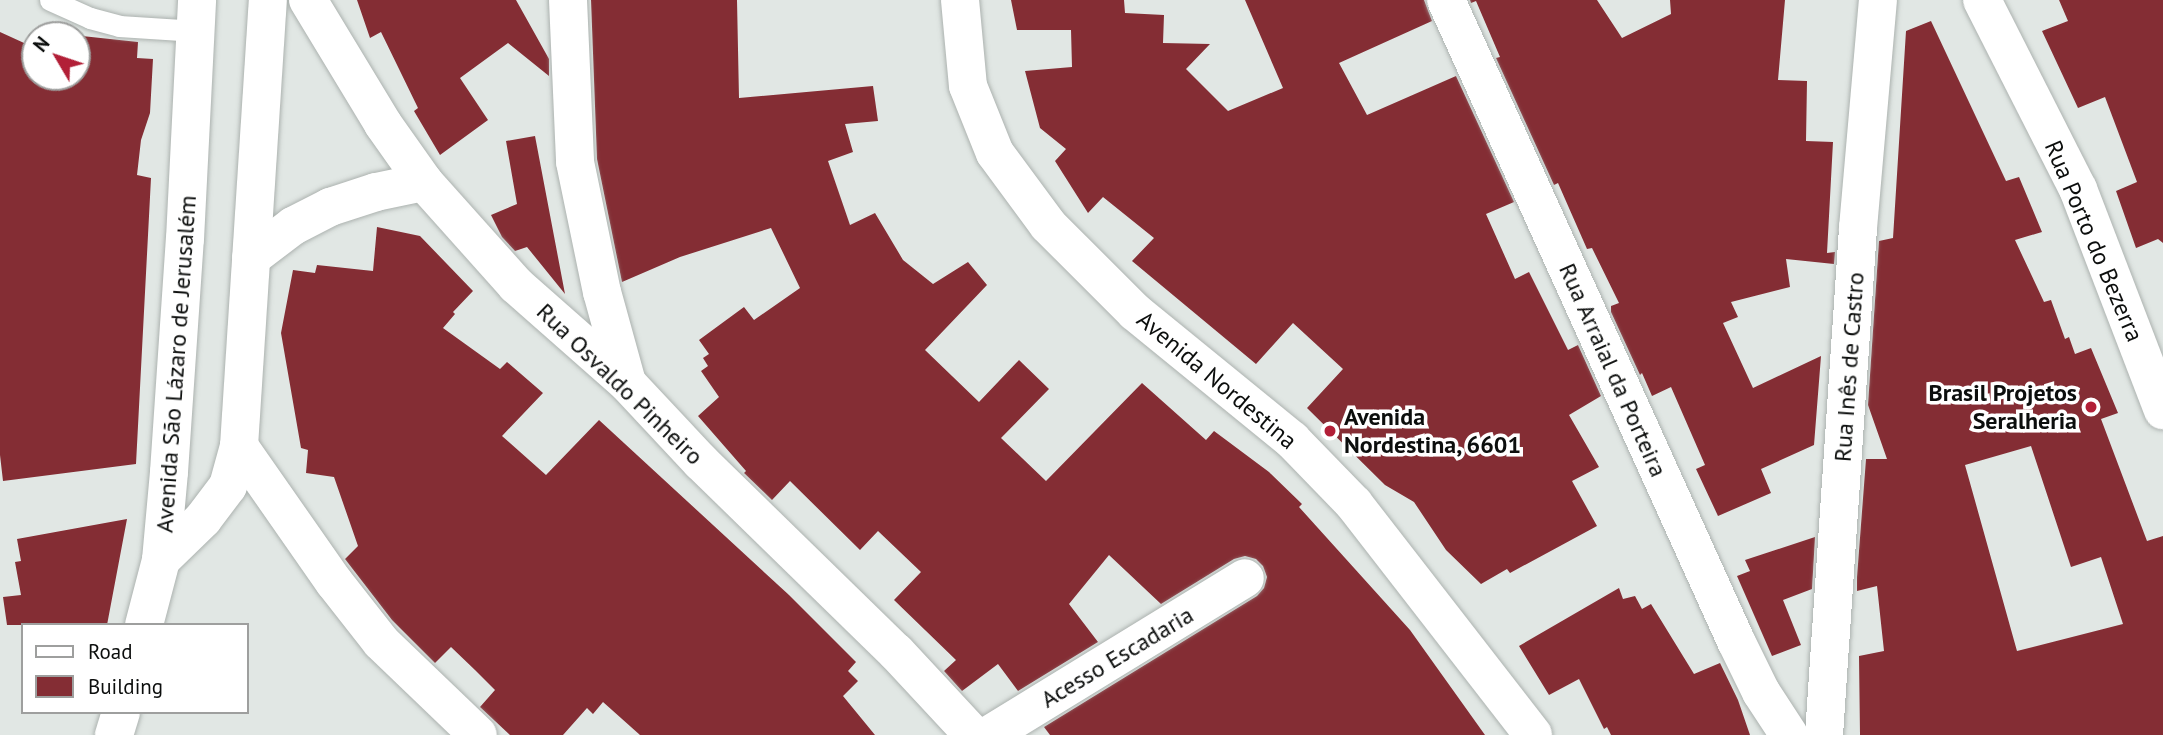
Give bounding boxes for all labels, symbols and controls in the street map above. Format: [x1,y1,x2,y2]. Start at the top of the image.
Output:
north arrow [21,21,91,91]
text: N [28,32,54,56]
street label: Rua Porto do Bezerra [2039,136,2149,346]
street label: Avenida São Lázaro de Jerusalém [150,194,202,534]
street label: Rua Arraial da Porteira [1553,258,1673,482]
street label: Rua Inês de Castro [1828,271,1870,463]
street label: Rua Osvaldo Pinheiro [531,297,709,471]
street label: Avenida Nordestina [1131,305,1303,455]
place label: Brasil Projetos Seralheria [1929,379,2077,435]
marker: Brasil Projetos Seralheria [2083,399,2099,415]
place label: Avenida Nordestina, 6601 [1344,403,1523,459]
marker: Avenida Nordestina, 6601 [1322,423,1338,439]
street label: Acesso Escadaria [1036,600,1198,714]
legend [21,623,248,714]
text: Road [88,638,132,665]
text: Building [88,673,163,700]

